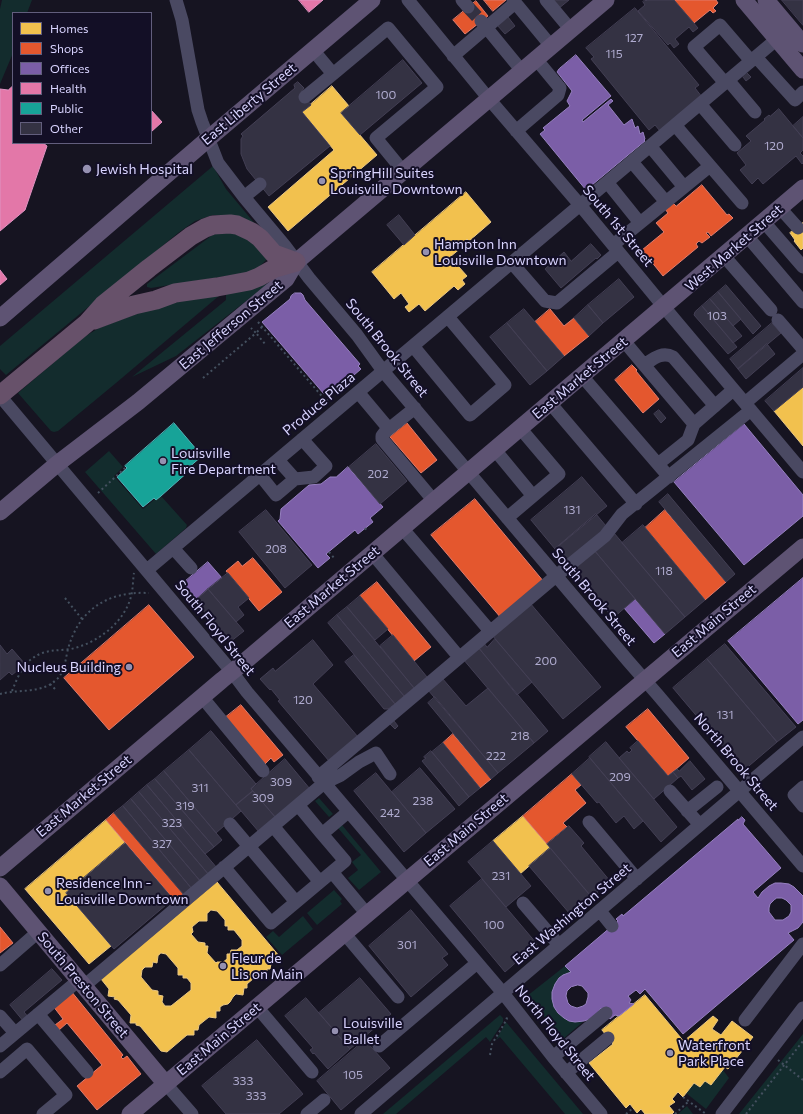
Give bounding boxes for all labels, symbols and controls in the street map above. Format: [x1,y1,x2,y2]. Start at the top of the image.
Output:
legend [12,12,152,144]
text: Homes [50,21,88,35]
house number: 127 [625,31,643,45]
text: Shops [50,41,84,55]
house number: 115 [605,47,623,61]
street label: East Liberty Street [198,59,300,149]
text: Offices [50,61,90,75]
text: Health [50,81,86,95]
house number: 100 [376,88,396,102]
text: Public [50,101,83,115]
text: Other [50,121,83,135]
house number: 120 [764,139,784,153]
place label: Jewish Hospital [96,161,193,177]
marker: Jewish Hospital [81,163,93,175]
place label: SpringHill Suites Louisville Downtown [330,165,463,198]
marker: SpringHill Suites Louisville Downtown [317,176,327,186]
street label: South 1st Street [579,182,657,270]
street label: West Market Street [682,201,786,295]
place label: Hampton Inn Louisville Downtown [434,236,567,268]
marker: Hampton Inn Louisville Downtown [421,247,431,257]
street label: East Jefferson Street [176,277,286,373]
street label: South Brook Street [342,295,432,401]
house number: 103 [707,309,727,323]
street label: East Market Street [529,333,631,423]
street label: Produce Plaza [279,369,359,439]
place label: Louisville Fire Department [171,445,276,478]
marker: Louisville Fire Department [158,456,168,466]
house number: 202 [367,467,389,481]
house number: 131 [563,503,581,517]
house number: 208 [265,542,287,556]
street label: East Market Street [281,542,383,632]
street label: South Brook Street [548,545,640,649]
house number: 118 [655,564,673,578]
street label: South Floyd Street [171,577,259,679]
street label: East Main Street [668,581,760,661]
house number: 200 [535,654,557,668]
place label: Nucleus Building [17,659,121,675]
marker: Nucleus Building [124,662,134,672]
house number: 120 [293,693,313,707]
house number: 131 [716,708,734,722]
street label: North Brook Street [690,710,782,814]
house number: 218 [510,729,530,743]
house number: 222 [486,749,506,763]
street label: East Market Street [33,751,135,841]
house number: 209 [609,770,631,784]
house number: 309 [270,775,292,789]
house number: 311 [191,781,209,795]
street label: East Main Street [420,790,512,870]
house number: 309 [252,791,274,805]
house number: 238 [413,794,433,808]
house number: 319 [175,799,195,813]
house number: 242 [380,806,400,820]
house number: 323 [162,816,182,830]
house number: 327 [152,837,172,851]
street label: East Washington Street [509,860,635,968]
house number: 231 [492,869,510,883]
place label: Residence Inn - Louisville Downtown [56,875,189,908]
marker: Residence Inn - Louisville Downtown [43,886,53,896]
house number: 100 [484,918,504,932]
street label: South Preston Street [34,929,132,1041]
house number: 301 [397,938,417,952]
place label: Fleur de Lis on Main [231,950,303,982]
marker: Fleur de Lis on Main [218,961,228,971]
street label: North Floyd Street [511,982,599,1084]
street label: East Main Street [173,999,265,1079]
place label: Louisville Ballet [343,1015,402,1048]
marker: Louisville Ballet [330,1026,340,1036]
place label: Waterfront Park Place [678,1037,750,1070]
marker: Waterfront Park Place [665,1048,675,1058]
house number: 105 [343,1068,363,1082]
house number: 333 [233,1074,253,1088]
house number: 333 [246,1089,266,1103]

